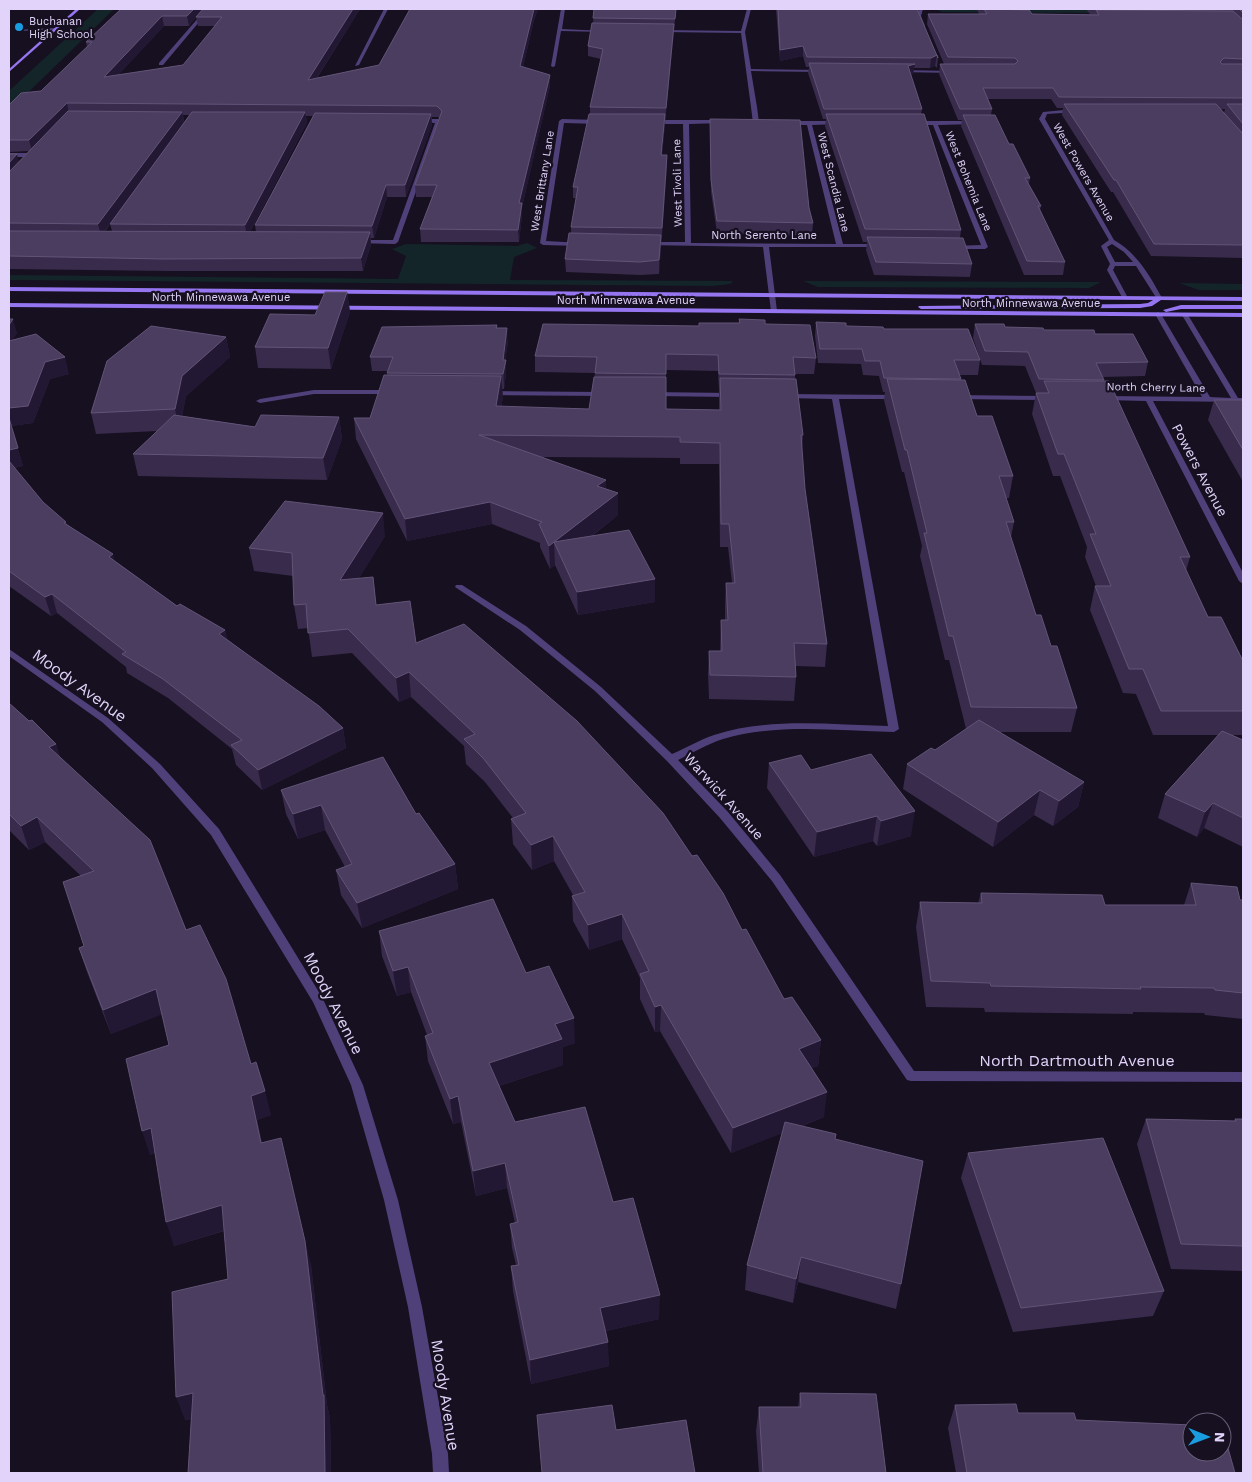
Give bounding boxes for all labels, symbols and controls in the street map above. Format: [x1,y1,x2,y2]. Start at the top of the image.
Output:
place label: Buchanan High School [29,15,94,41]
marker: Buchanan High School [13,21,25,33]
street label: West Powers Avenue [1050,121,1117,224]
street label: West Bohemia Lane [943,129,995,233]
street label: West Brittany Lane [528,130,557,232]
street label: West Scandia Lane [815,131,852,233]
street label: West Tivoli Lane [670,139,685,227]
street label: North Serento Lane [711,229,817,242]
street label: North Minnewawa Avenue [152,291,290,304]
street label: North Minnewawa Avenue [557,294,695,307]
street label: North Minnewawa Avenue [962,297,1100,310]
street label: North Cherry Lane [1107,380,1205,395]
street label: Powers Avenue [1169,421,1231,519]
street label: Moody Avenue [29,645,131,726]
street label: Warwick Avenue [681,749,767,843]
street label: Moody Avenue [300,949,367,1057]
street label: North Dartmouth Avenue [979,1051,1175,1070]
street label: Moody Avenue [427,1338,464,1452]
north arrow [1182,1412,1232,1462]
text: N [1212,1432,1228,1443]

